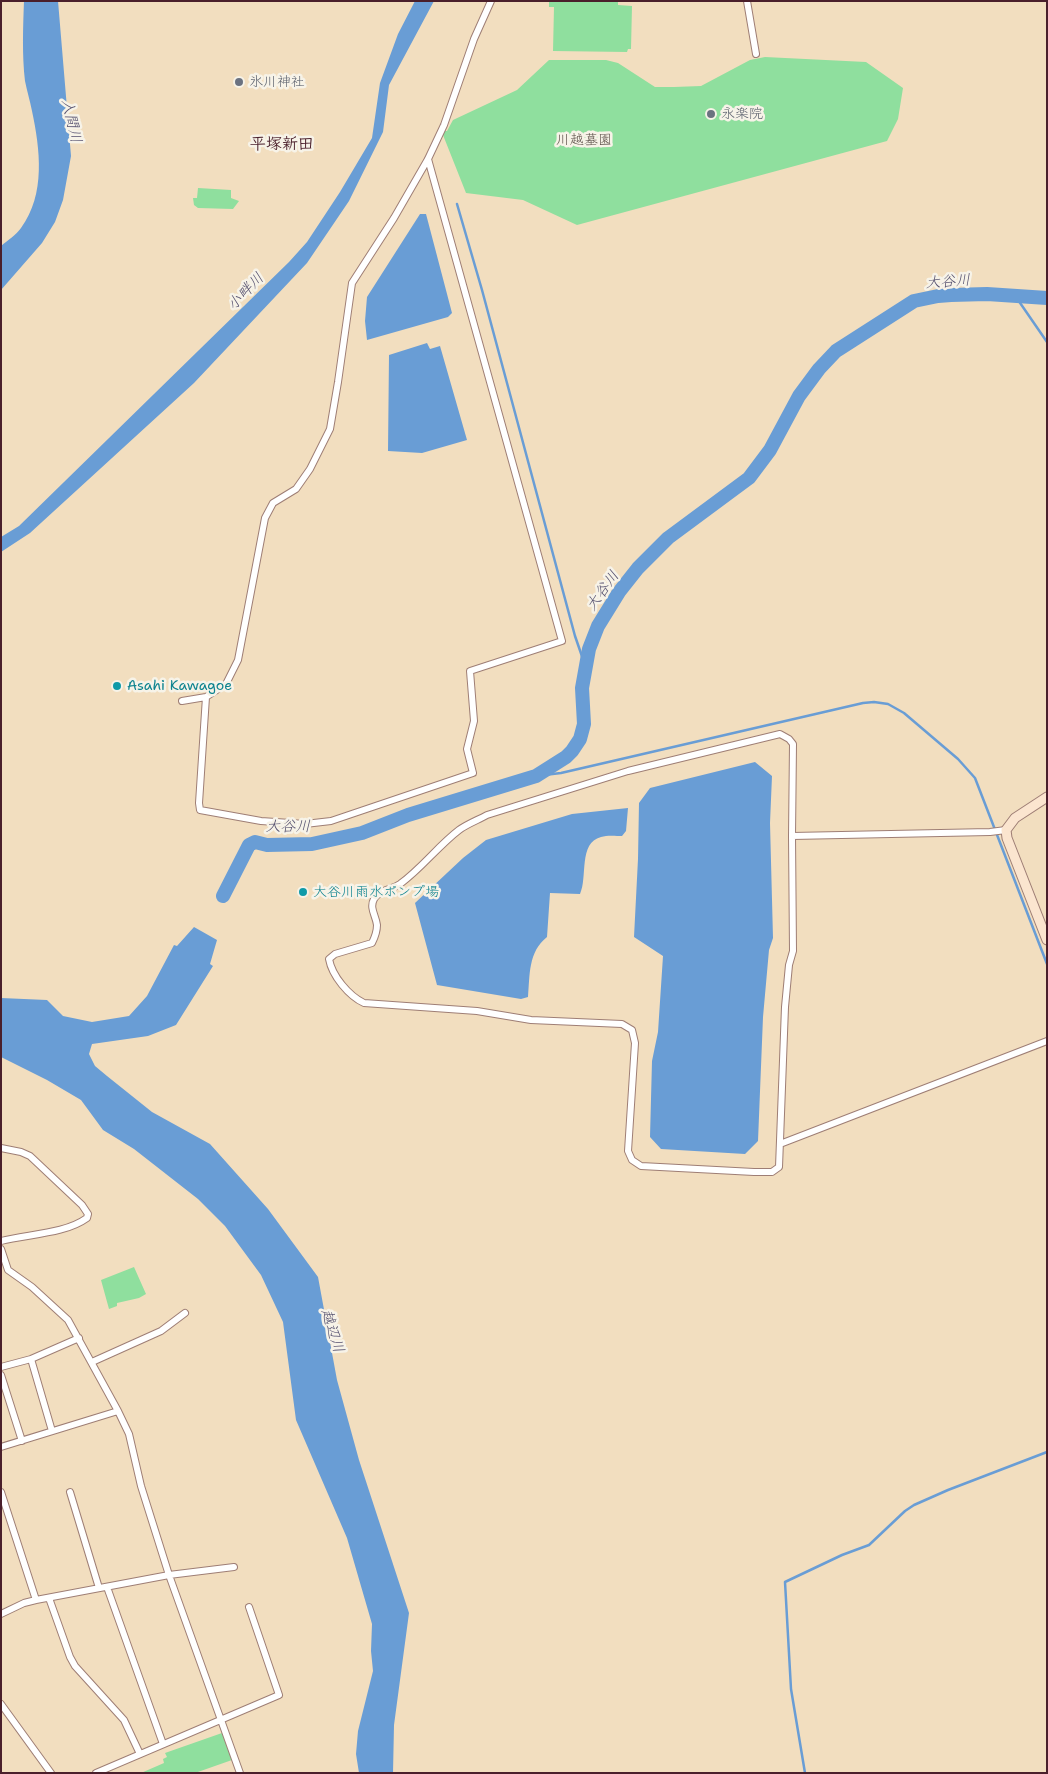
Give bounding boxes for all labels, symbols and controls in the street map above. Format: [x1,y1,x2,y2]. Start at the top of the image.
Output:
place label: 氷川神社 [249,74,305,90]
marker: 氷川神社 [233,76,245,88]
water label: 入間川 [57,97,85,145]
place label: 永楽院 [721,106,763,122]
marker: 永楽院 [705,108,717,120]
park label: 川越墓園 [556,132,612,148]
district label: 平塚新田 [250,135,314,155]
water label: 小畔川 [224,270,268,314]
water label: 大谷川 [925,271,971,293]
water label: 大谷川 [582,568,624,614]
place label: Asahi Kawagoe [127,678,232,694]
marker: Asahi Kawagoe [111,680,123,692]
water label: 大谷川 [266,818,310,836]
place label: 大谷川雨水ポンプ場 [313,884,439,900]
marker: 大谷川雨水ポンプ場 [297,886,309,898]
water label: 越辺川 [317,1307,347,1355]

